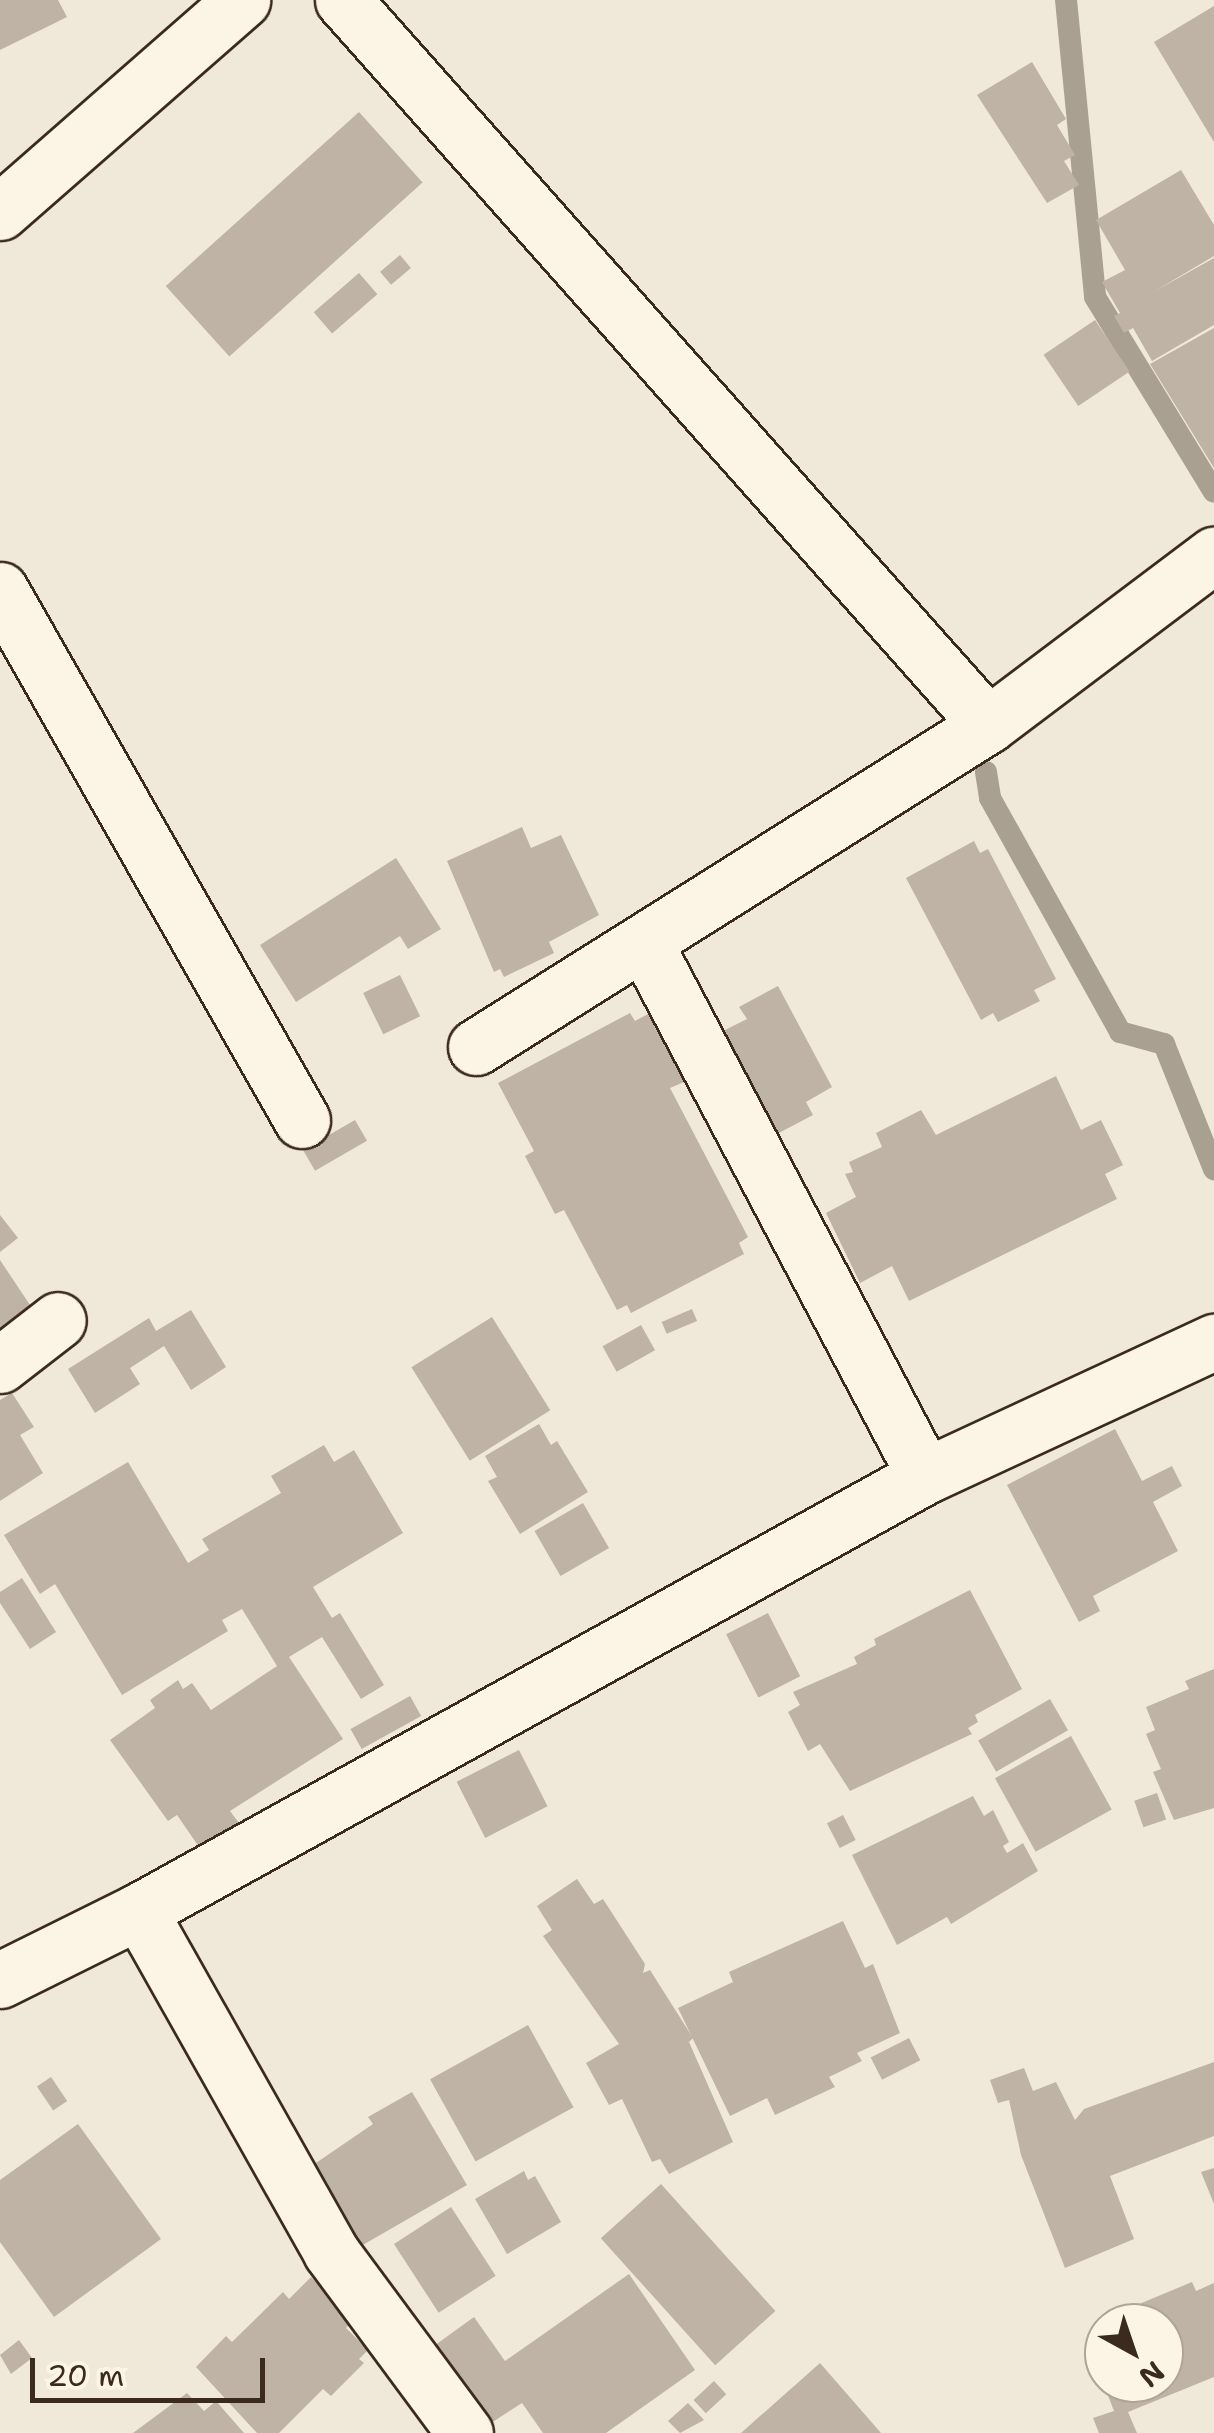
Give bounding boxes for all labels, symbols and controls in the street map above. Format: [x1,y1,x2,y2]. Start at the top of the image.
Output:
north arrow [1084,2303,1184,2403]
scale bar [35,2338,270,2400]
text: N [1131,2353,1173,2396]
text: 20 m [47,2355,124,2396]

